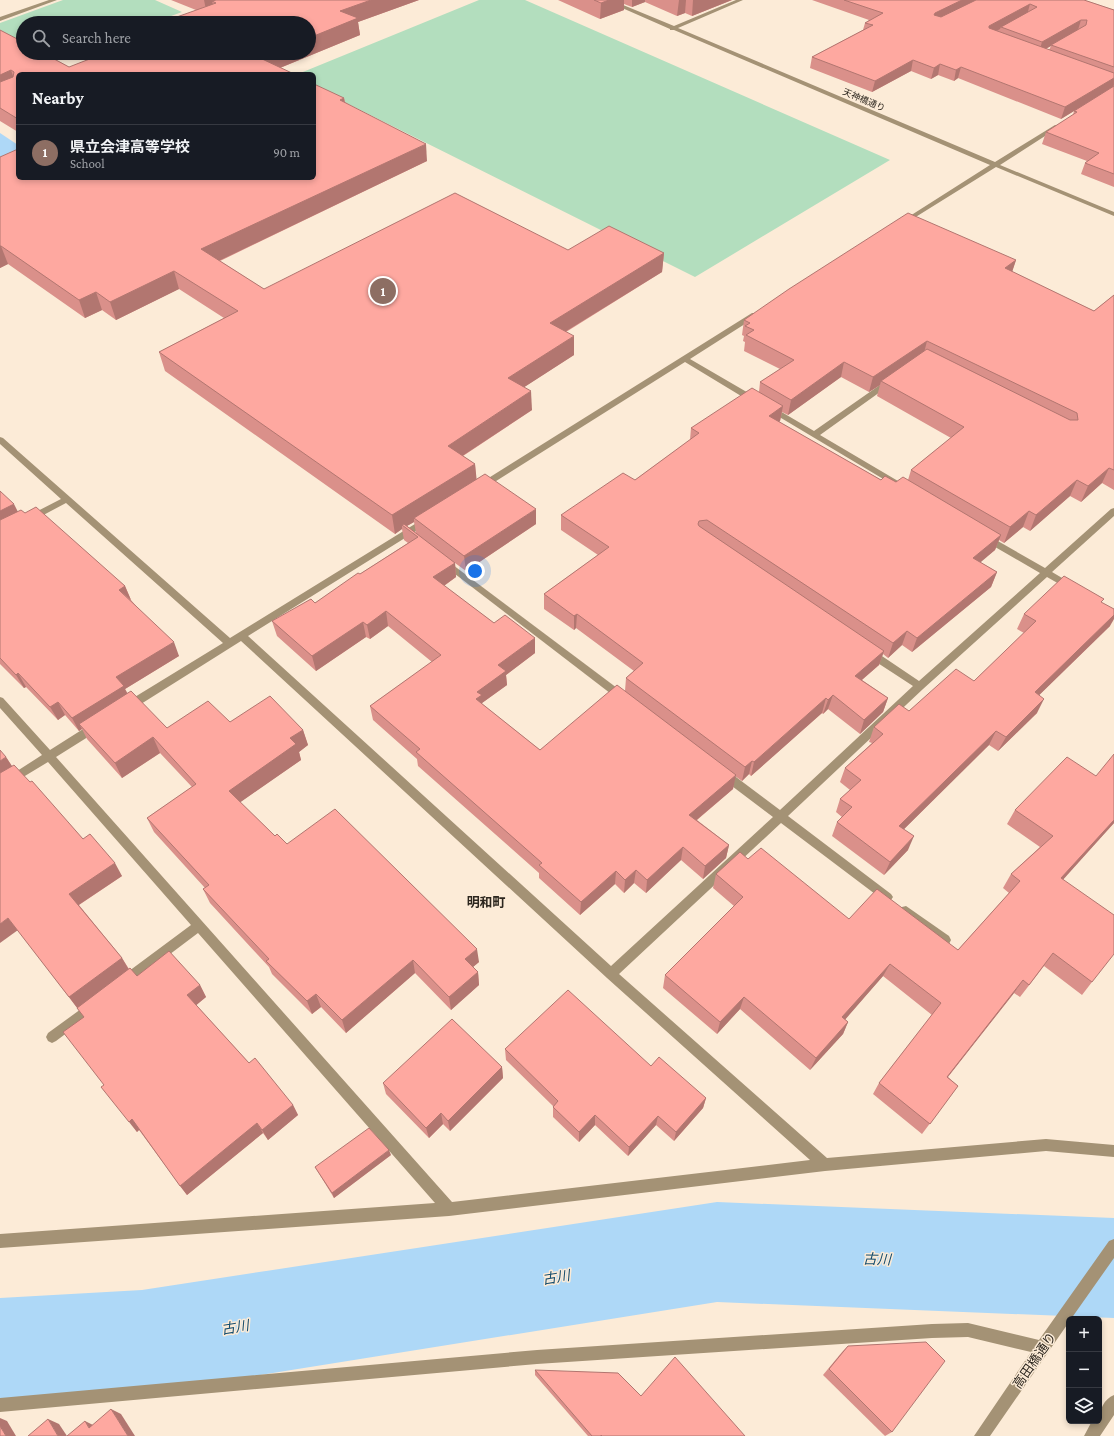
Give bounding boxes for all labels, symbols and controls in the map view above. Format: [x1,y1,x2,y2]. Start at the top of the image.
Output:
search box [16,16,316,60]
icon: search [30,27,52,49]
text: Search here [62,30,131,46]
street label: 天神橋通り [841,87,887,113]
text: Nearby [32,89,84,108]
text: 県立会津高等学校 [70,139,190,155]
text: 1 [43,145,47,160]
text: 90 m [273,145,300,160]
text: School [70,156,105,171]
pin: 1 [370,276,396,306]
your location [465,561,485,581]
district label: 明和町 [466,895,506,910]
water label: 古川 [863,1251,893,1268]
water label: 古川 [541,1267,573,1287]
map controls [1066,1316,1102,1424]
button: + [1066,1316,1102,1352]
water label: 古川 [220,1317,252,1337]
street label: 高田橋通り [1010,1329,1059,1391]
button: − [1066,1352,1102,1388]
button: layers [1066,1388,1102,1424]

